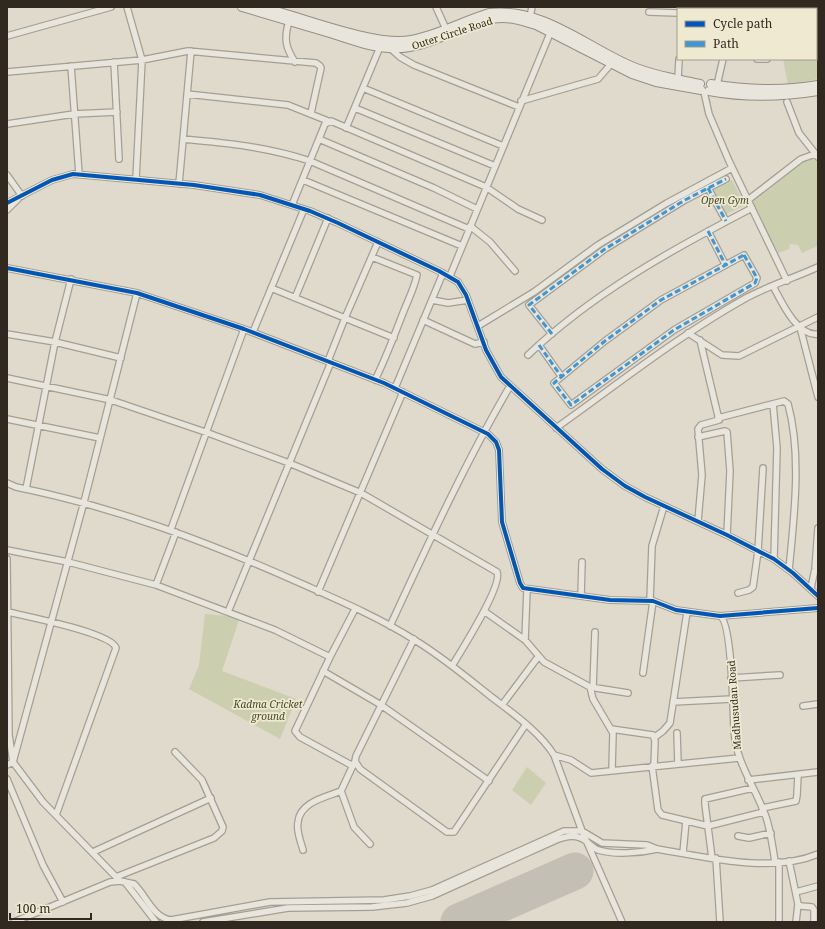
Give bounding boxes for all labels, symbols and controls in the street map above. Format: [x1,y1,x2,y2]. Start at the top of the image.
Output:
legend [677,8,817,60]
street label: Outer Circle Road [410,13,494,53]
text: Cycle path [713,15,773,32]
text: Path [713,35,739,52]
park label: Open Gym [701,193,749,207]
street label: Madhusudan Road [724,660,744,750]
park label: Kadma Cricket ground [233,697,303,723]
scale bar [10,895,91,921]
text: 100 m [16,900,51,917]

